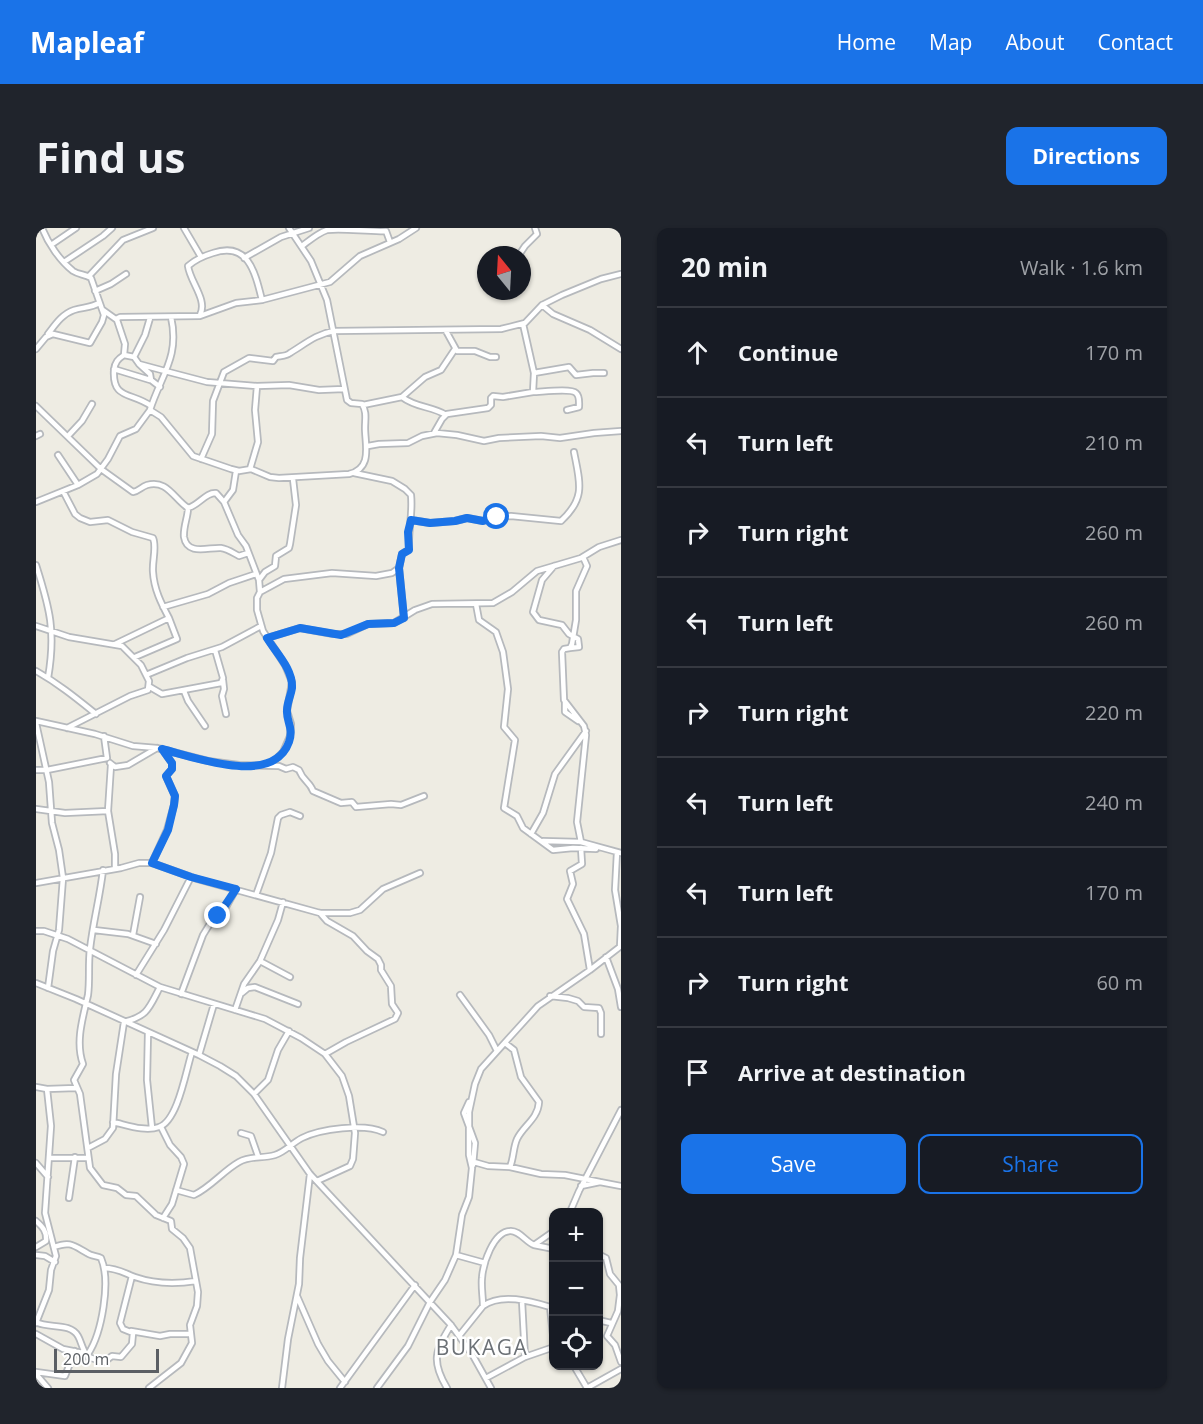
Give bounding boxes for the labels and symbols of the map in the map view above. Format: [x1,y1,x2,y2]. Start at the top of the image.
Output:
north arrow [477,246,531,300]
route start [483,503,509,529]
route end [204,902,230,928]
district label: BUKAGA [436,1333,528,1361]
scale bar [54,1346,159,1374]

